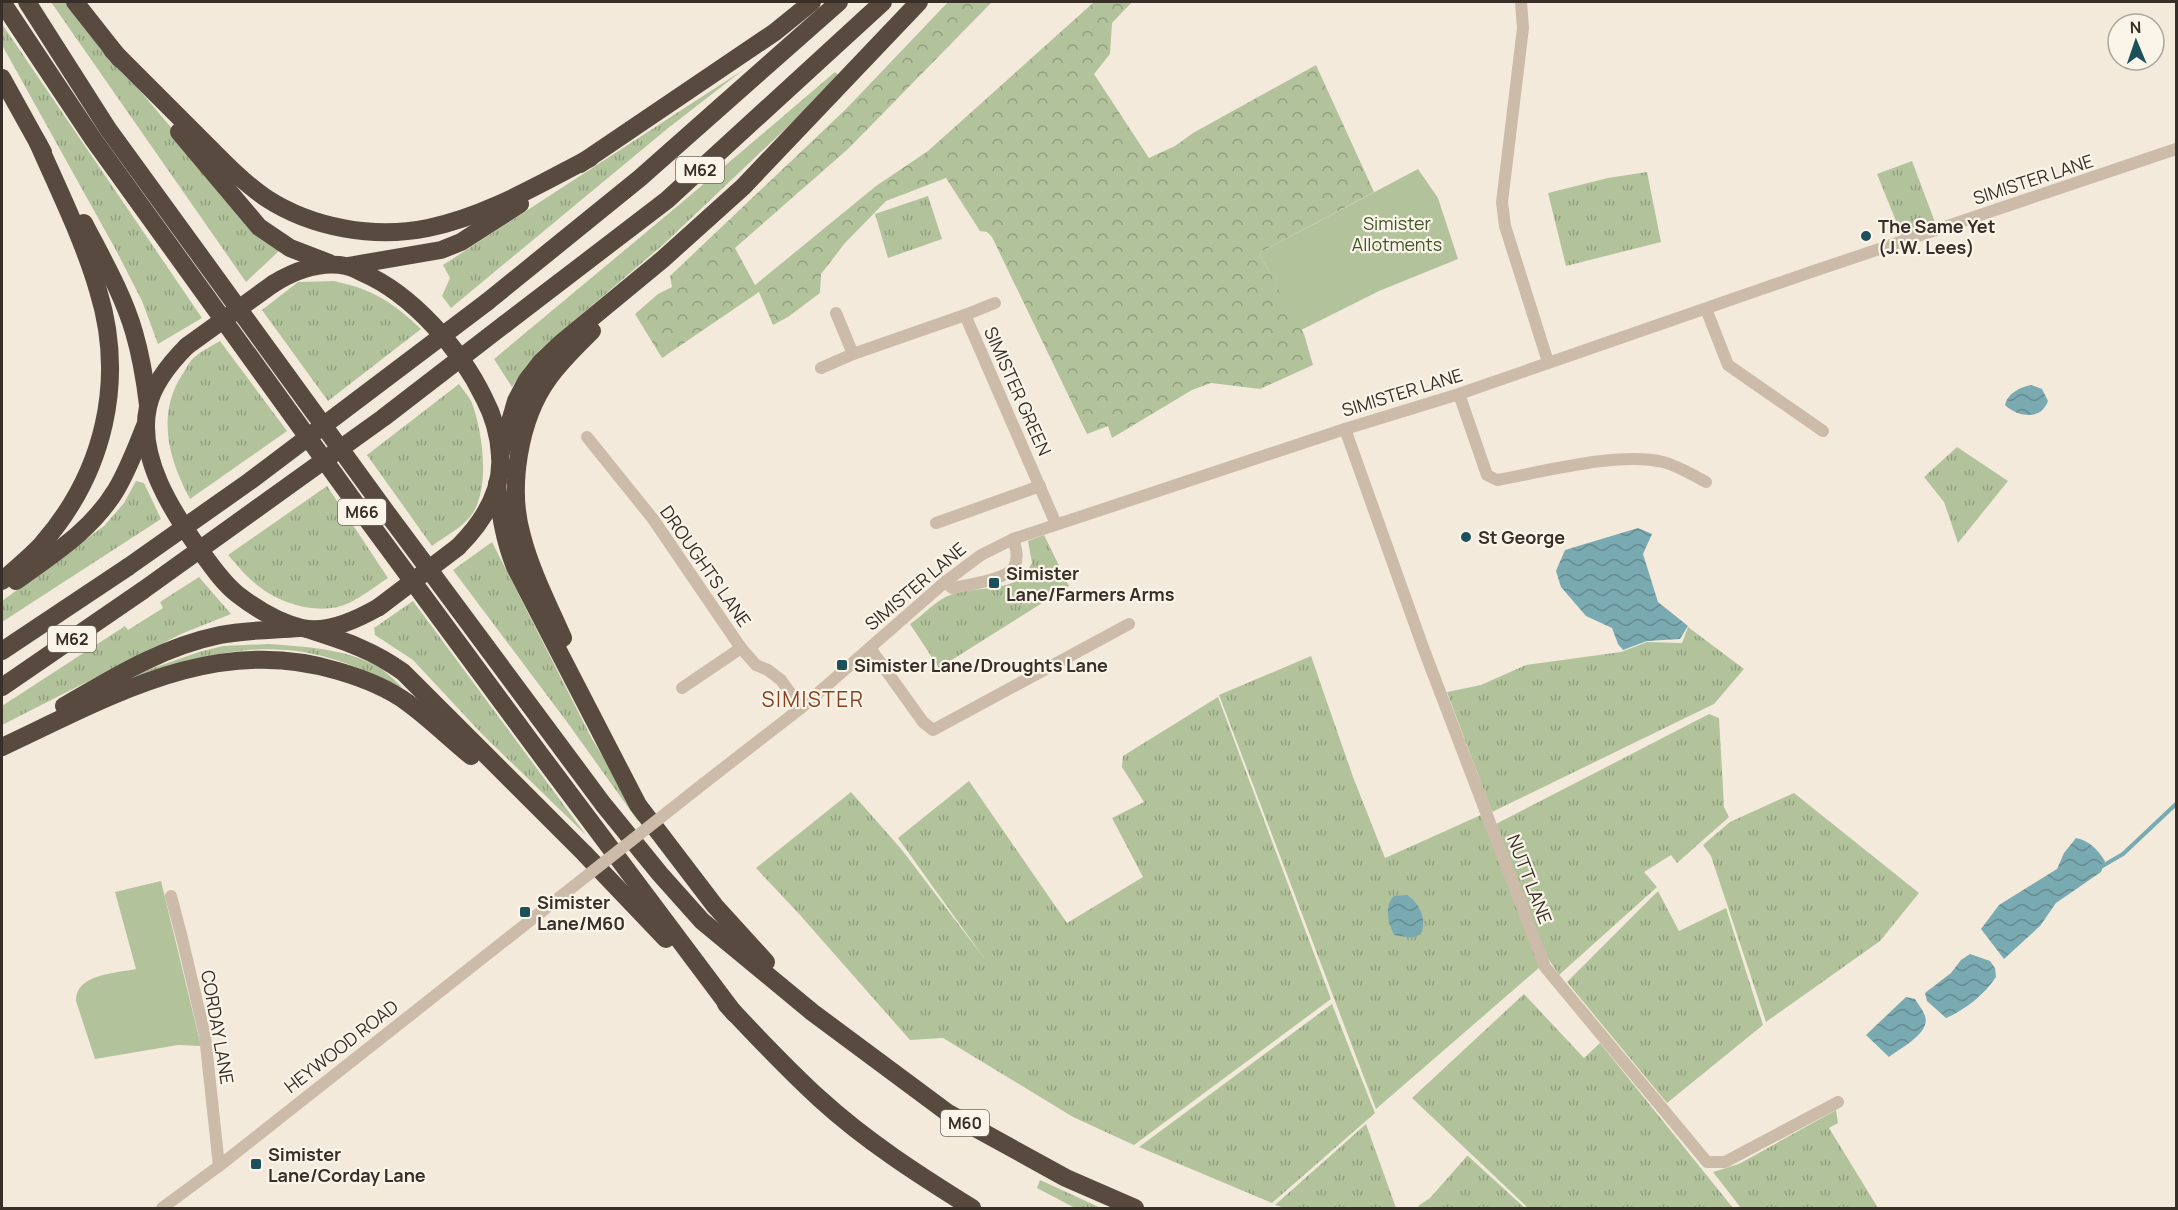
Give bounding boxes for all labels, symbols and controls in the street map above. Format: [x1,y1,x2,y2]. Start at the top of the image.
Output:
north arrow [2106,12,2166,72]
text: N [2129,16,2142,38]
street label: SIMISTER LANE [1970,148,2096,210]
road number: M62 [676,157,724,183]
park label: Simister Allotments [1352,211,1442,256]
place label: The Same Yet (J.W. Lees) [1878,214,1995,259]
marker: The Same Yet (J.W. Lees) [1859,229,1873,243]
street label: SIMISTER GREEN [979,323,1057,459]
street label: SIMISTER LANE [1339,362,1465,422]
road number: M66 [338,499,386,525]
street label: DROUGHTS LANE [655,501,757,631]
place label: St George [1478,525,1565,549]
marker: St George [1459,530,1473,544]
street label: SIMISTER LANE [859,537,971,635]
place label: Simister Lane/Farmers Arms [1006,561,1175,606]
marker: Simister Lane/Farmers Arms [987,576,1001,590]
road number: M62 [48,626,96,652]
place label: Simister Lane/Droughts Lane [854,653,1108,677]
marker: Simister Lane/Droughts Lane [835,658,849,672]
district label: SIMISTER [761,685,865,713]
street label: NUTT LANE [1502,831,1558,927]
place label: Simister Lane/M60 [537,890,625,935]
marker: Simister Lane/M60 [518,905,532,919]
street label: CORDAY LANE [196,968,240,1086]
street label: HEYWOOD ROAD [279,994,403,1098]
road number: M60 [941,1110,989,1136]
place label: Simister Lane/Corday Lane [268,1142,426,1187]
marker: Simister Lane/Corday Lane [249,1157,263,1171]

